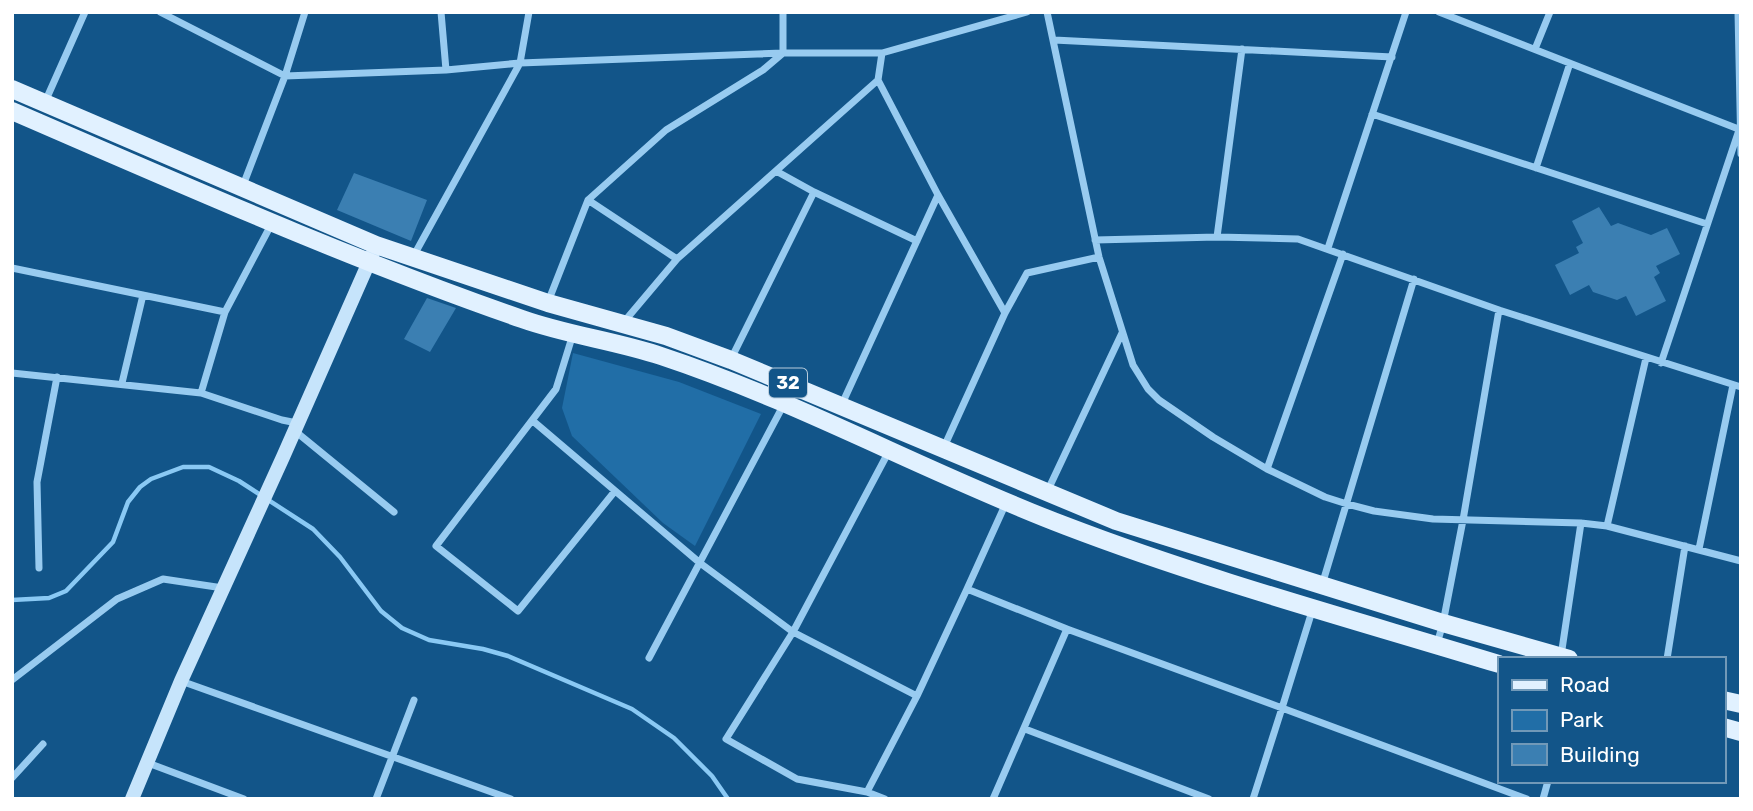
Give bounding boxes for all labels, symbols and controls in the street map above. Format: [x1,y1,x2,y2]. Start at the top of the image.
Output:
road number: 32 [769,368,807,398]
legend [1498,657,1725,783]
text: Road [1560,672,1610,697]
text: Park [1560,707,1604,732]
text: Building [1560,742,1640,767]

